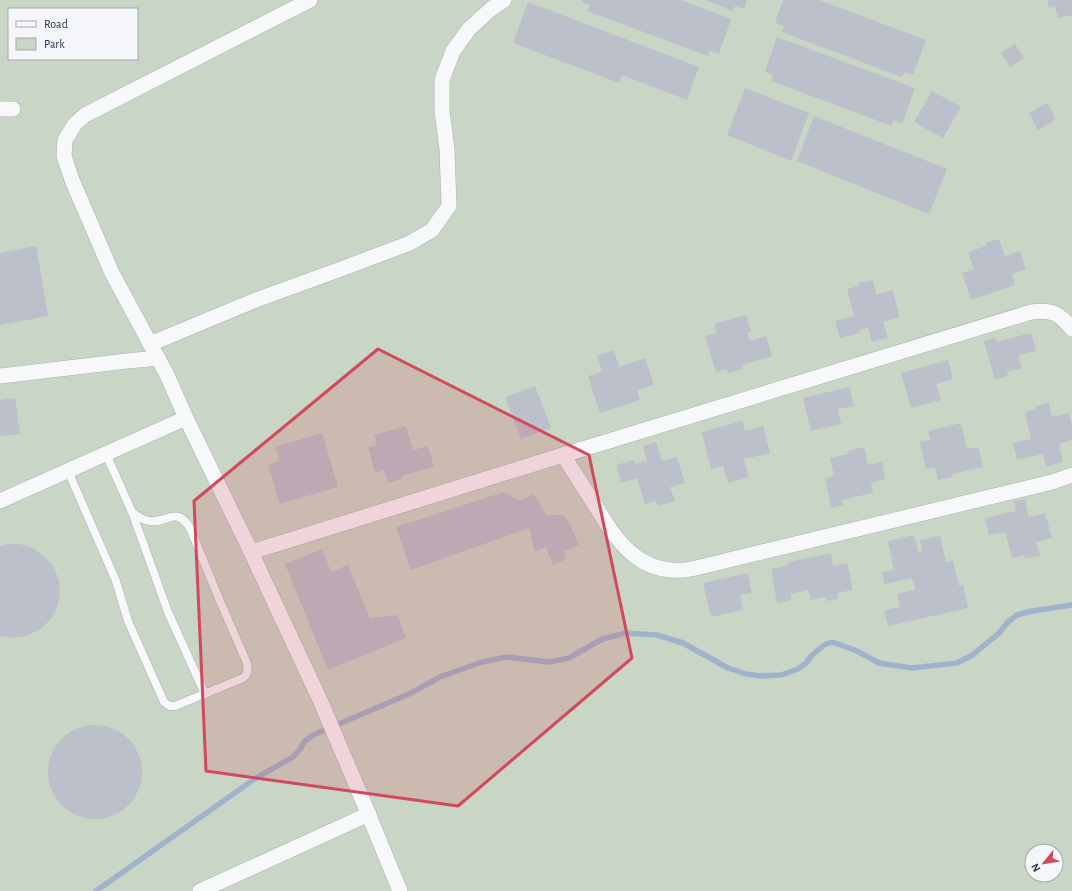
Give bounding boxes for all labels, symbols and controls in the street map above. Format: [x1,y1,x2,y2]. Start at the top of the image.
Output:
legend [8,8,138,60]
text: Road [44,18,68,30]
text: Park [44,38,65,50]
north arrow [1024,843,1064,883]
text: N [1029,862,1042,874]

